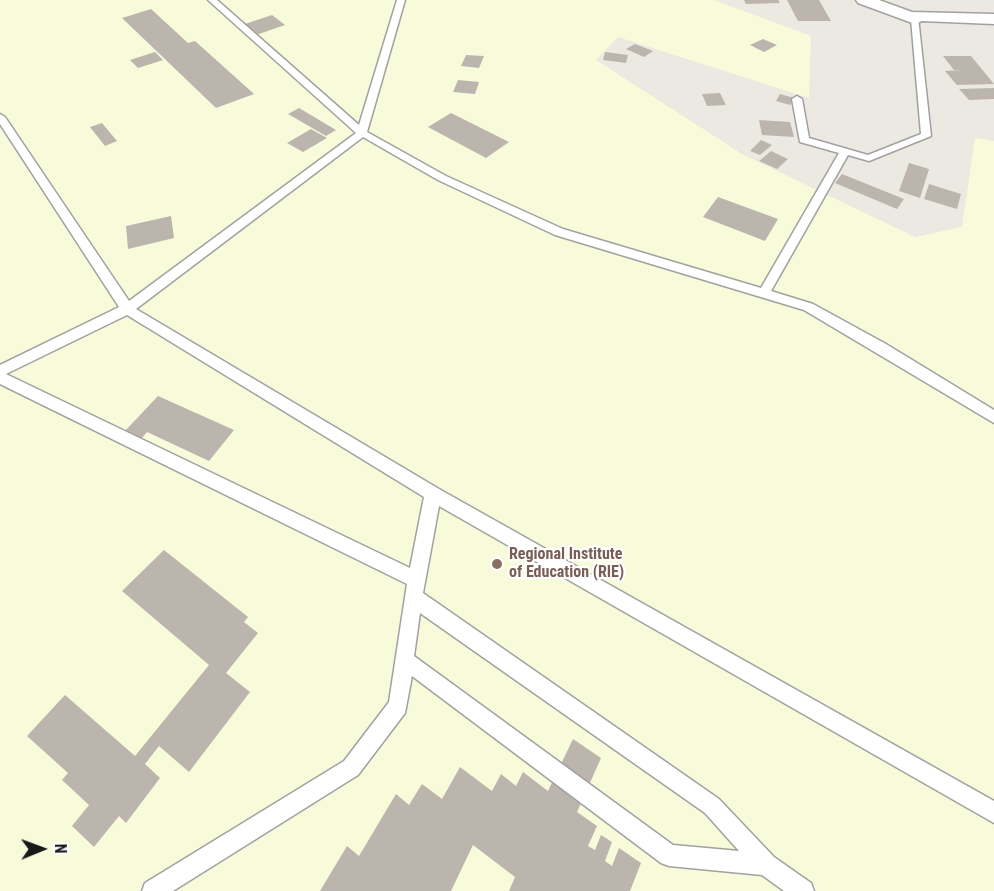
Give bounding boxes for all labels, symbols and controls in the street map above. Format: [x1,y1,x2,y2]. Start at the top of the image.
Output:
place label: Regional Institute of Education (RIE) [509,545,624,583]
marker: Regional Institute of Education (RIE) [490,557,504,571]
north arrow [12,819,72,879]
text: N [51,844,70,854]

